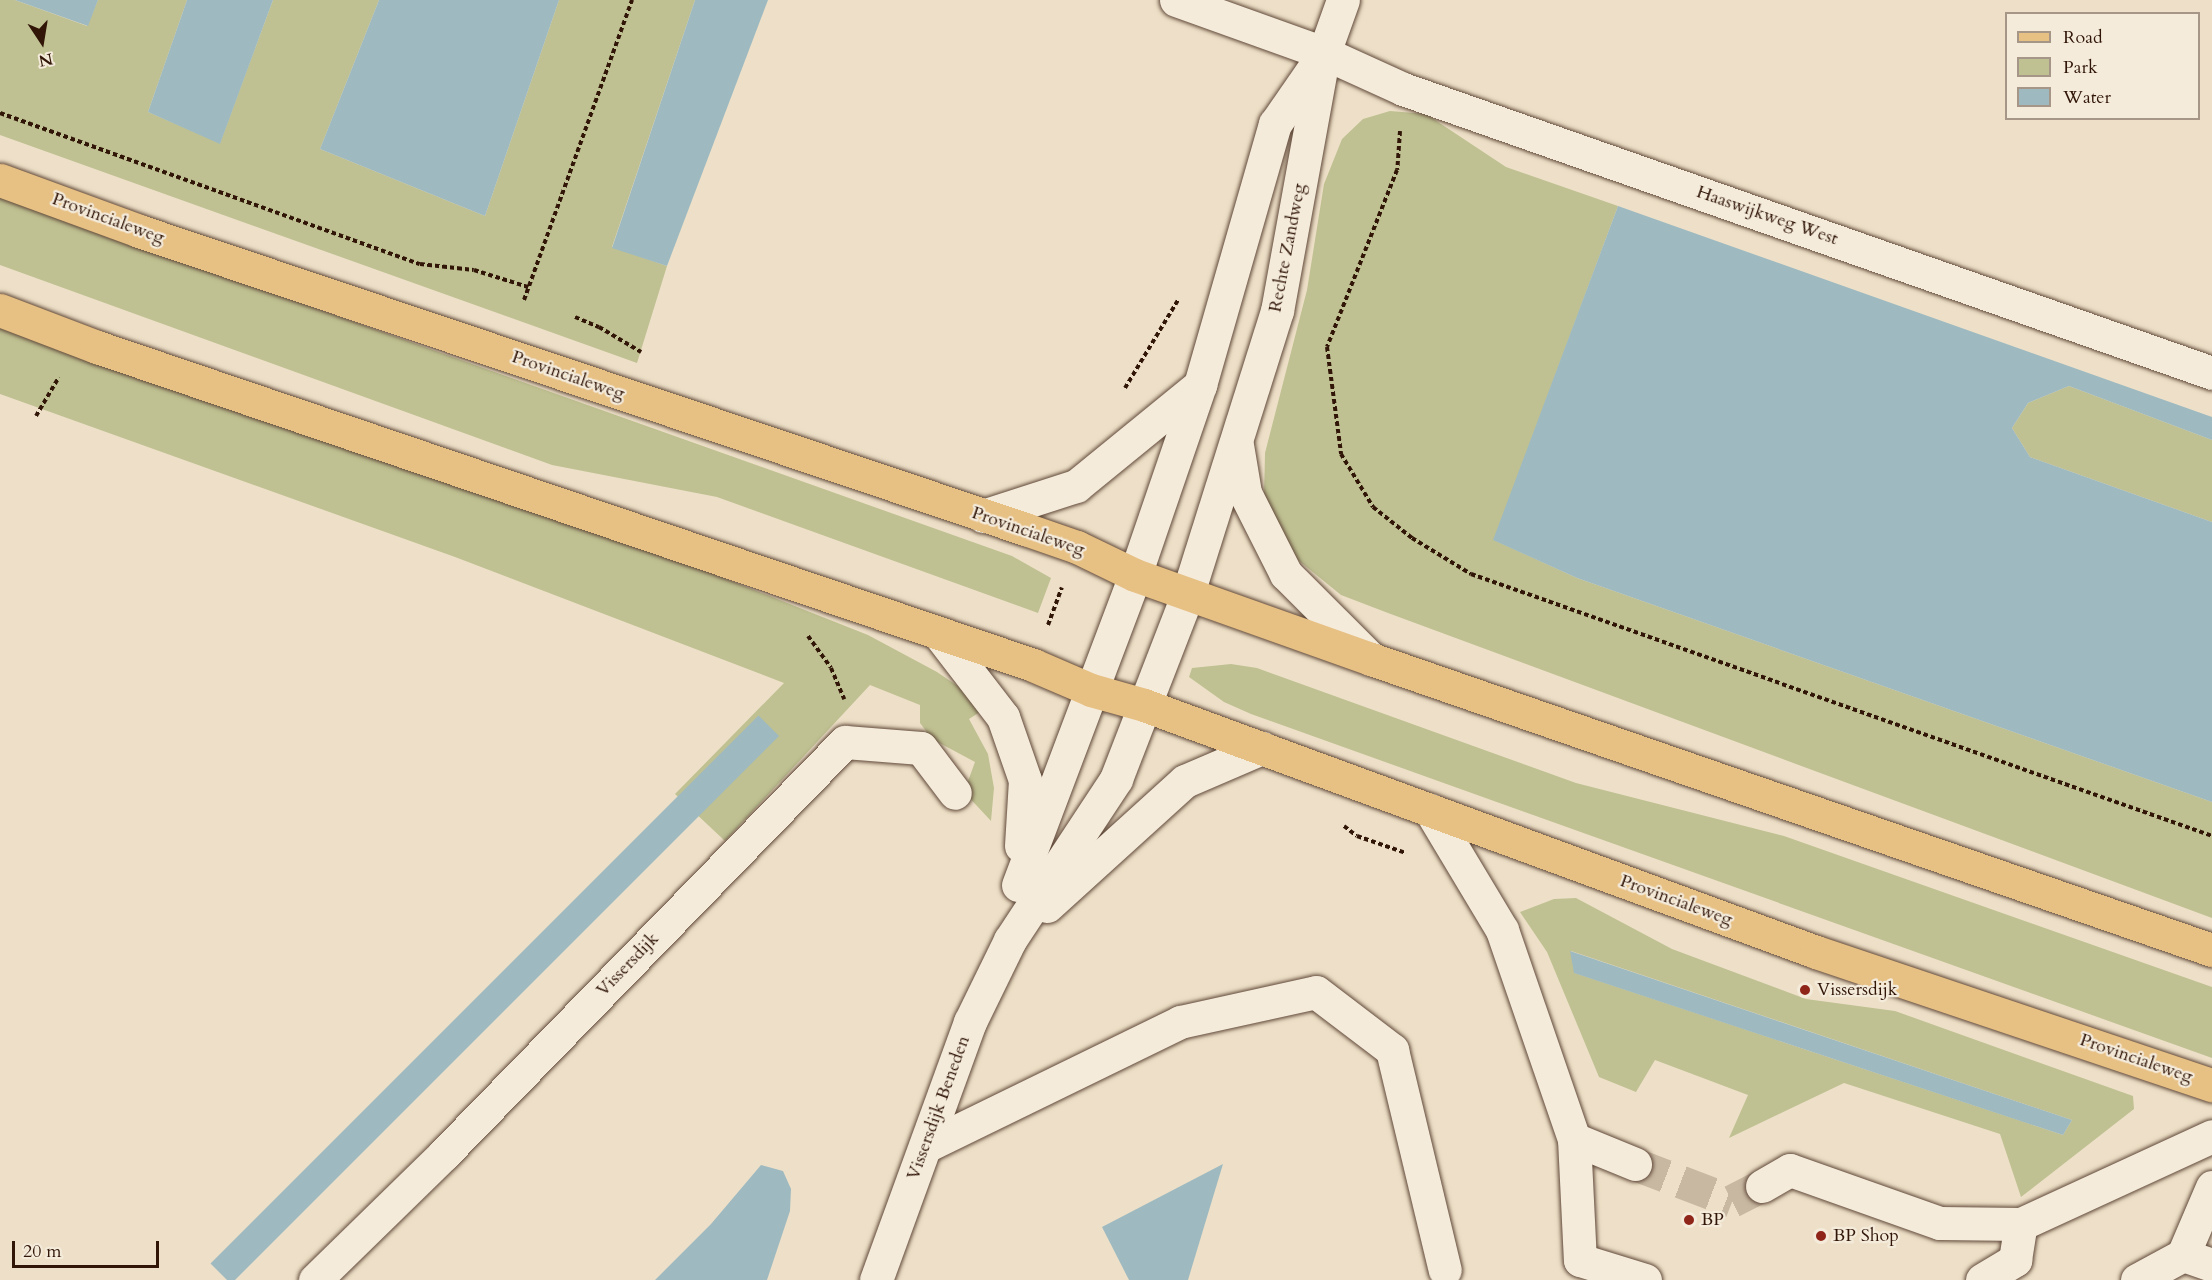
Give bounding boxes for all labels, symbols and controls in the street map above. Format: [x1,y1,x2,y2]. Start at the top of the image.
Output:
north arrow [12,12,72,72]
legend [2005,12,2200,120]
text: Road [2063,25,2103,50]
text: N [37,47,55,72]
text: Park [2063,55,2098,80]
text: Water [2063,85,2111,110]
street label: Rechte Zandweg [1265,182,1311,314]
street label: Haaswijkweg West [1693,182,1841,250]
street label: Provincialeweg [49,189,167,249]
street label: Provincialeweg [509,347,627,405]
street label: Provincialeweg [969,503,1087,561]
street label: Provincialeweg [1617,871,1735,931]
street label: Vissersdijk [592,929,664,1001]
place label: Vissersdijk [1817,979,1897,1001]
marker: Vissersdijk [1798,983,1812,997]
street label: Provincialeweg [2077,1030,2195,1088]
street label: Vissersdijk Beneden [903,1033,975,1183]
place label: BP [1701,1209,1724,1231]
marker: BP [1682,1213,1696,1227]
place label: BP Shop [1833,1225,1899,1247]
scale bar [15,1229,162,1267]
marker: BP Shop [1814,1229,1828,1243]
text: 20 m [23,1239,62,1264]

